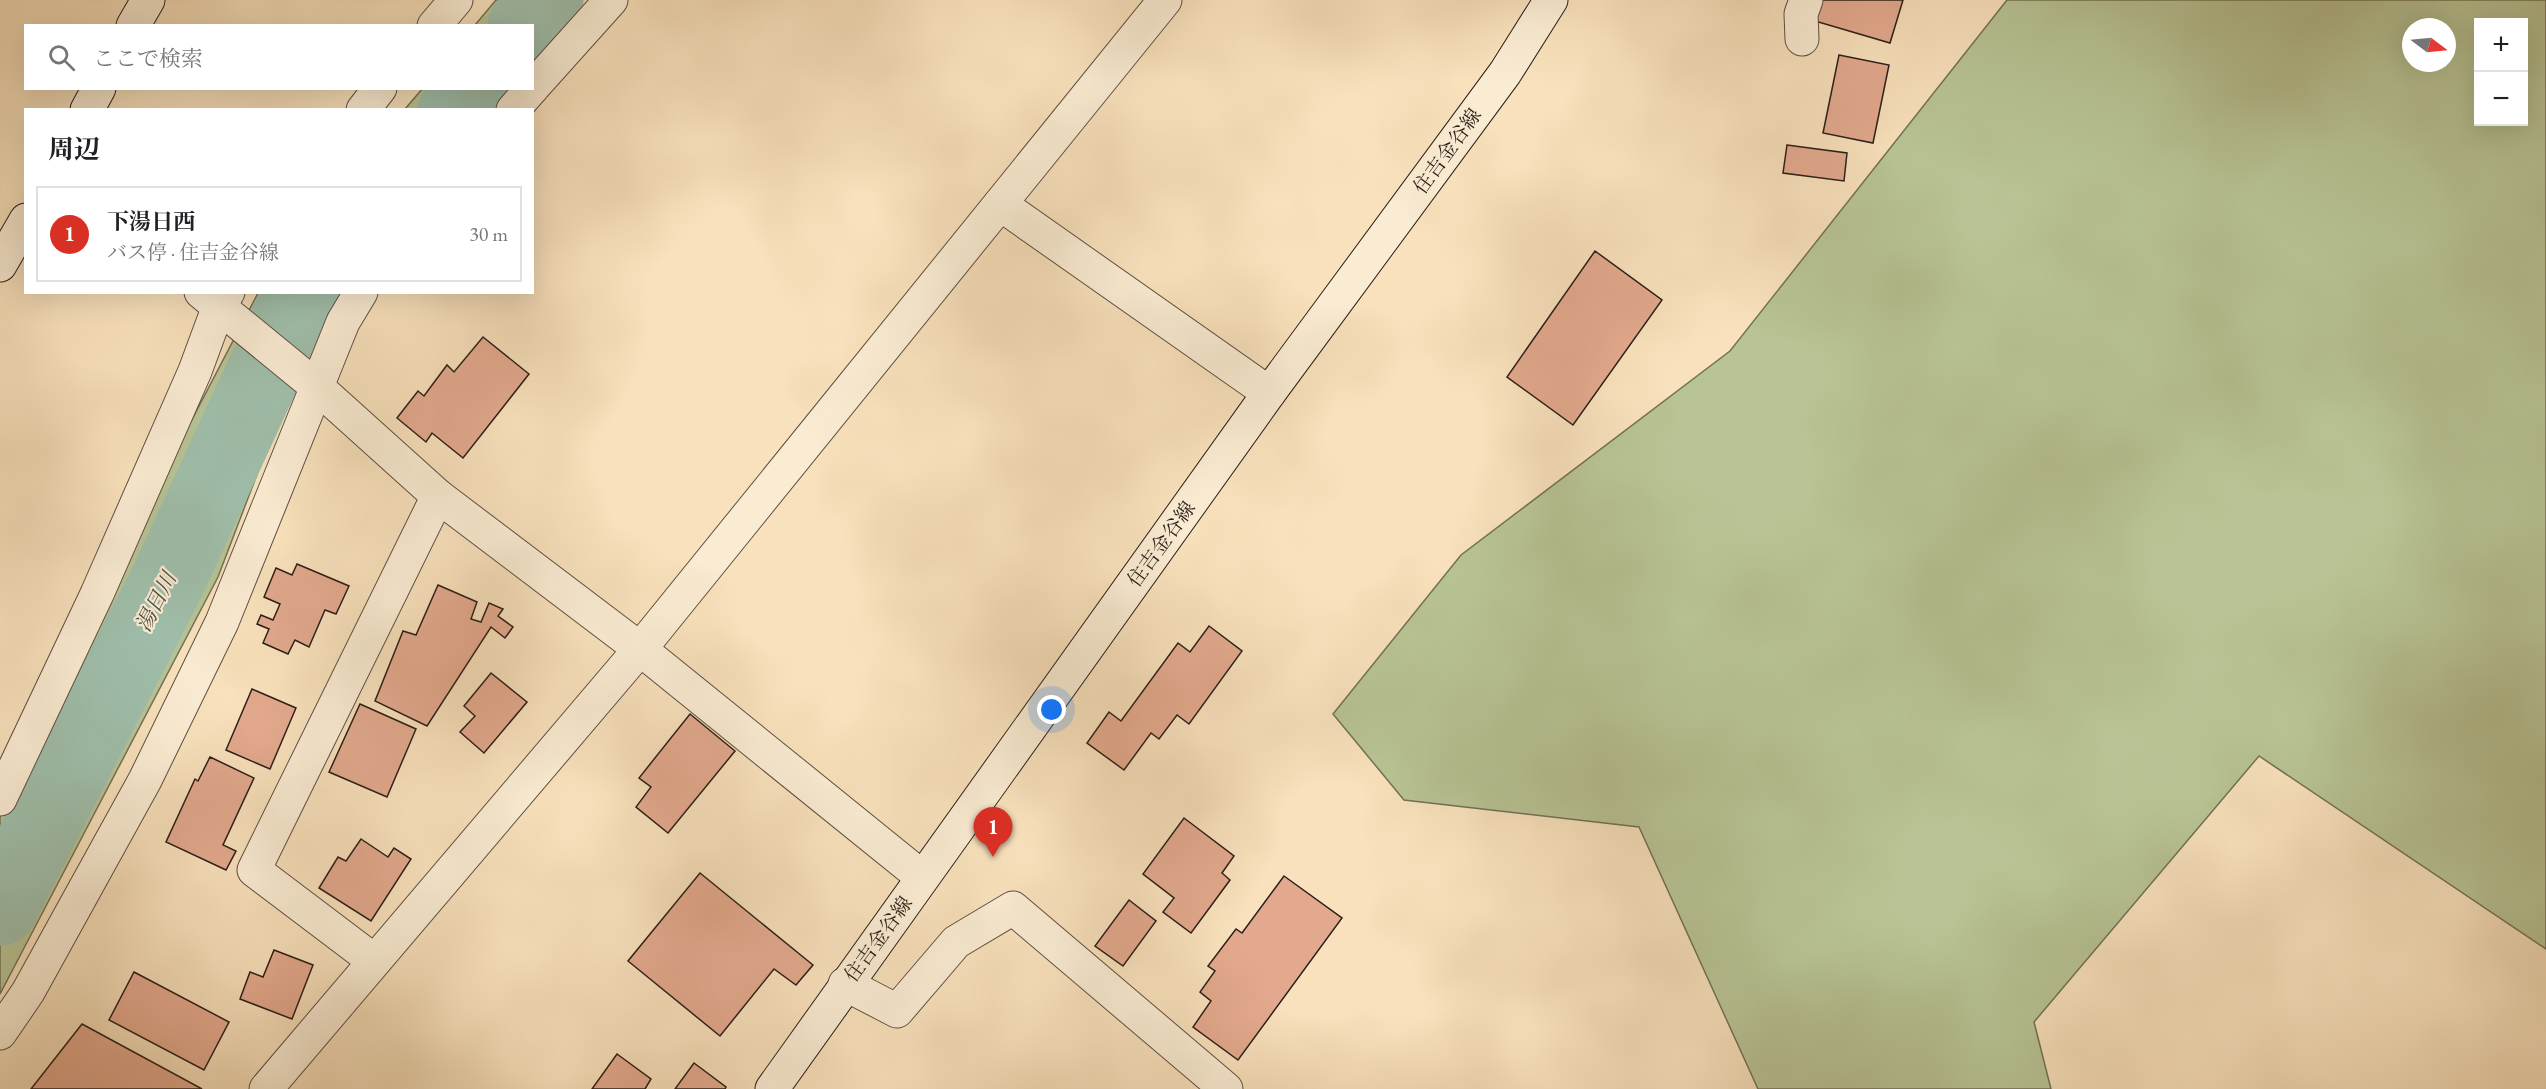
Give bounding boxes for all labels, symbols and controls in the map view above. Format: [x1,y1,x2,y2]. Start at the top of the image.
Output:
north arrow [2402,18,2456,72]
map controls [2474,18,2528,126]
button: + [2474,18,2528,72]
search box [24,24,534,90]
icon: search [45,41,78,74]
text: ここで検索 [93,44,203,73]
button: − [2474,72,2528,126]
street label: 住吉金谷線 [1407,103,1487,199]
text: 周辺 [48,132,100,166]
text: 下湯日西 [107,207,195,236]
text: 1 [64,221,75,247]
text: 30 m [469,221,508,247]
text: バス停 · 住吉金谷線 [107,239,279,265]
street label: 住吉金谷線 [1121,496,1201,592]
water label: 湯日川 [129,566,183,636]
your location [1037,695,1066,724]
pin: 1 [974,808,1012,857]
street label: 住吉金谷線 [838,891,918,987]

